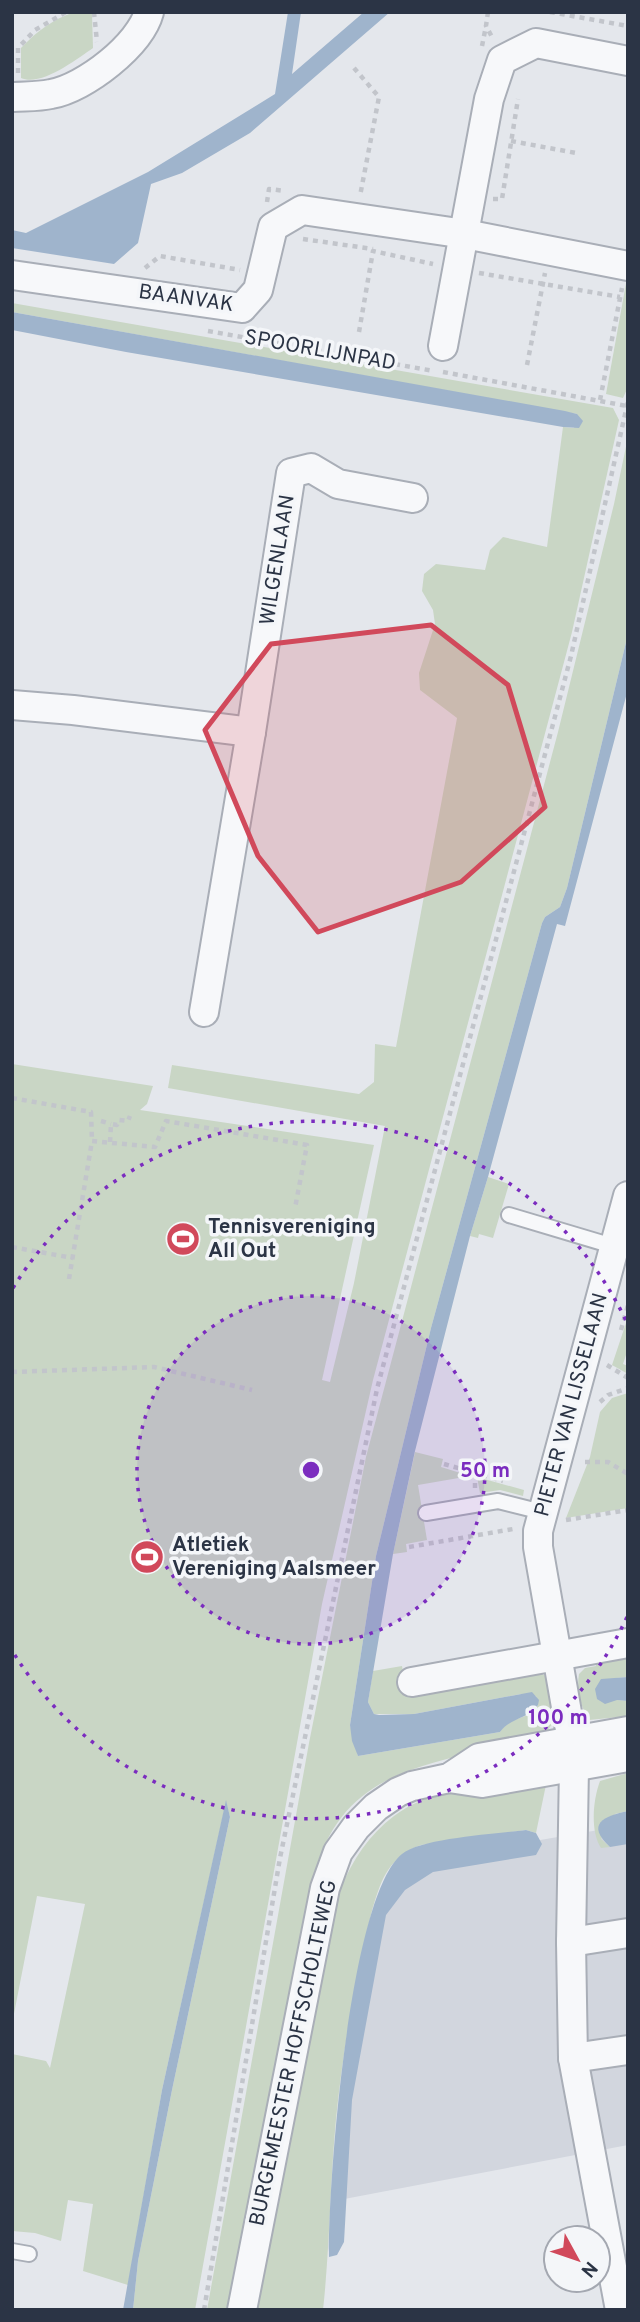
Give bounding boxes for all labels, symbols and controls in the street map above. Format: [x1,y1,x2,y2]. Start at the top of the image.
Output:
street label: BAANVAK [137,279,235,319]
street label: SPOORLIJNPAD [242,324,398,378]
street label: WILGENLAAN [254,493,302,627]
place label: Tennisvereniging All Out [208,1214,376,1265]
sports icon: Tennisvereniging All Out [164,1220,202,1258]
street label: PIETER VAN LISSELAAN [529,1290,615,1520]
centre of rings [299,1458,323,1482]
text: 50 m [460,1458,510,1485]
place label: Atletiek Vereniging Aalsmeer [172,1532,376,1583]
sports icon: Atletiek Vereniging Aalsmeer [128,1538,166,1576]
text: 100 m [528,1705,588,1732]
street label: BURGEMEESTER HOFFSCHOLTEWEG [244,1877,344,2229]
north arrow [542,2224,612,2294]
text: N [575,2256,602,2282]

